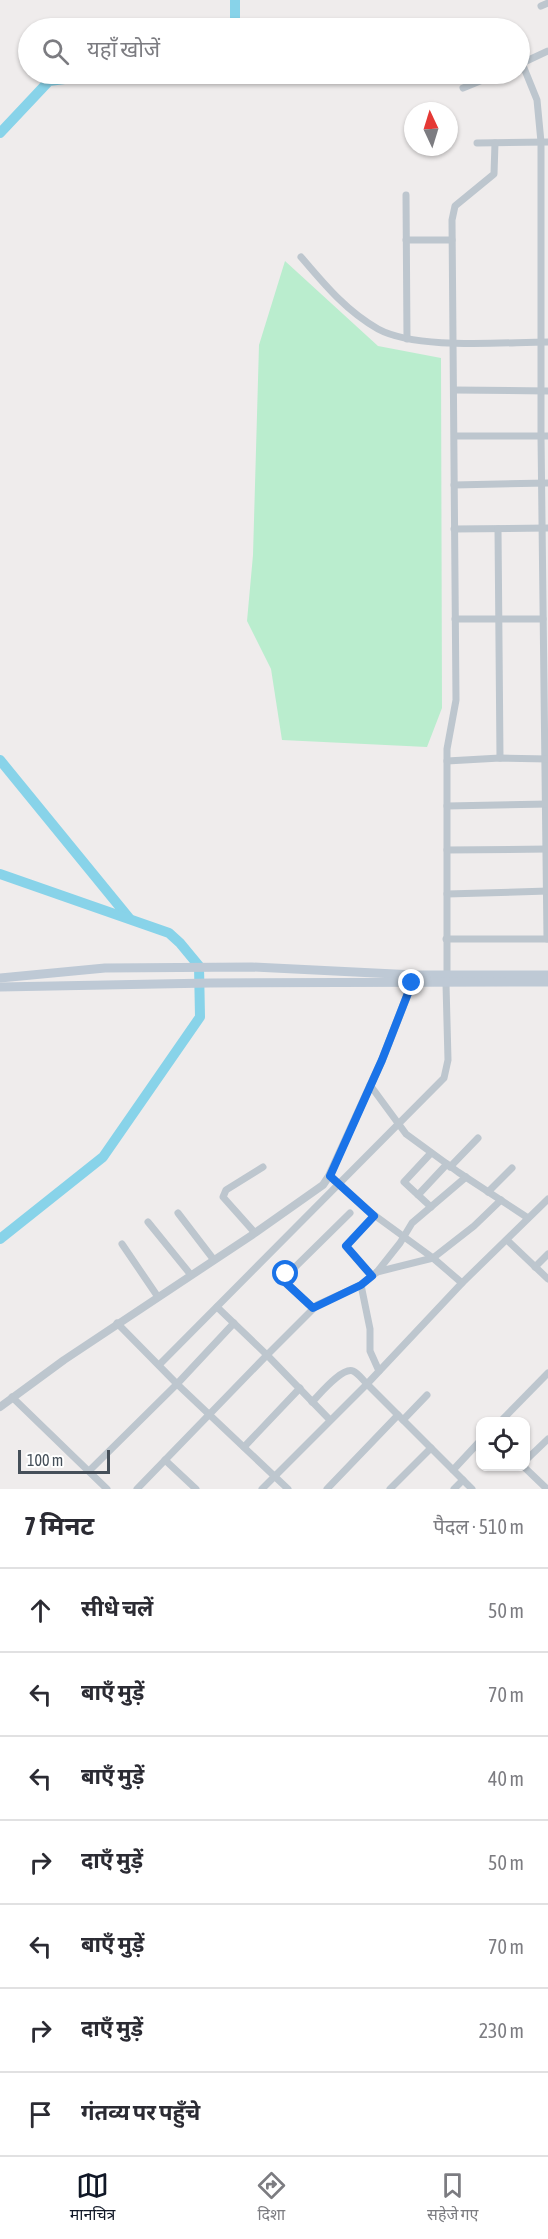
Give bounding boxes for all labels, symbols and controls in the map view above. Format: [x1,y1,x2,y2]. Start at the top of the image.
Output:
search box [18,18,530,84]
icon: search [39,35,72,68]
text: यहाँ खोजें [87,36,160,62]
north arrow [404,102,458,156]
route end [398,969,424,995]
route start [272,1260,298,1286]
map controls [476,1417,530,1471]
button: locate [476,1417,530,1471]
scale bar [18,1447,110,1474]
text: 100 m [27,1451,63,1469]
text: 7 मिनट [24,1511,94,1541]
text: पैदल · 510 m [433,1515,524,1538]
icon: ahead [24,1594,57,1627]
text: सीधे चलें [81,1595,153,1621]
text: 50 m [488,1599,524,1622]
icon: left [24,1678,57,1711]
text: बाएँ मुड़ें [81,1679,144,1705]
text: 70 m [488,1683,524,1706]
icon: left [24,1762,57,1795]
text: बाएँ मुड़ें [81,1763,144,1789]
text: 40 m [488,1767,524,1790]
icon: right [24,1846,57,1879]
text: दाएँ मुड़ें [81,1847,143,1873]
text: 50 m [488,1851,524,1874]
icon: left [24,1930,57,1963]
text: बाएँ मुड़ें [81,1931,144,1957]
text: 70 m [488,1935,524,1958]
icon: right [24,2014,57,2047]
text: दाएँ मुड़ें [81,2015,143,2041]
text: 230 m [479,2019,524,2042]
icon: arrive [24,2098,57,2131]
text: गंतव्य पर पहुँचे [81,2099,200,2125]
tab: मानचित्र [70,2169,115,2227]
tab: दिशा [255,2169,288,2227]
tab: सहेजे गए [427,2169,478,2227]

